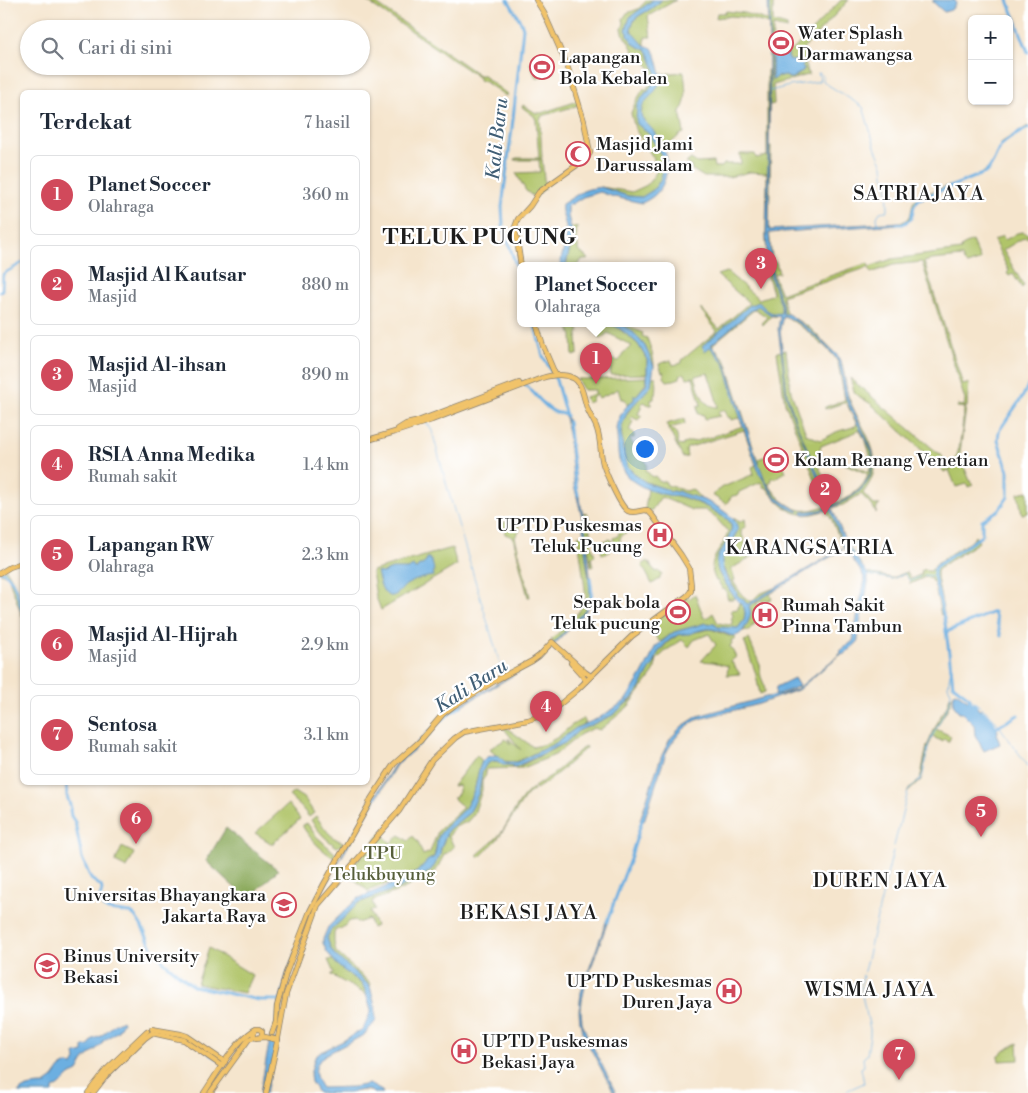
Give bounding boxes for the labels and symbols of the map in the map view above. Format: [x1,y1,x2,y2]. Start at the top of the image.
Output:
place label: Water Splash Darmawangsa [797,22,914,66]
sports icon: Water Splash Darmawangsa [768,30,794,56]
place label: Lapangan Bola Kebalen [559,46,668,90]
sports icon: Lapangan Bola Kebalen [529,54,555,80]
water label: Kali Baru [481,97,513,181]
place label: Masjid Jami Darussalam [596,133,693,177]
mosque icon: Masjid Jami Darussalam [565,141,591,167]
district label: SATRIAJAYA [853,182,985,207]
district label: TELUK PUCUNG [383,224,577,251]
pin: 3 [745,248,777,289]
pin: 1 [580,343,612,384]
your location [632,436,658,462]
sports icon: Kolam Renang Venetian [763,447,789,473]
place label: Kolam Renang Venetian [794,449,989,472]
pin: 2 [809,474,841,515]
place label: UPTD Puskesmas Teluk Pucung [496,514,643,558]
hospital icon: UPTD Puskesmas Teluk Pucung [647,522,673,548]
district label: KARANGSATRIA [725,536,895,561]
place label: Sepak bola Teluk pucung [551,591,661,635]
place label: Rumah Sakit Pinna Tambun [782,594,903,638]
sports icon: Sepak bola Teluk pucung [665,599,691,625]
hospital icon: Rumah Sakit Pinna Tambun [752,602,778,628]
water label: Kali Baru [430,653,512,719]
pin: 4 [530,691,562,732]
pin: 5 [965,796,997,837]
pin: 6 [120,803,152,844]
park label: TPU Telukbuyung [331,842,436,886]
district label: DUREN JAYA [813,869,948,894]
place label: Universitas Bhayangkara Jakarta Raya [64,884,267,928]
school or university icon: Universitas Bhayangkara Jakarta Raya [271,892,297,918]
district label: BEKASI JAYA [459,901,598,926]
place label: Binus University Bekasi [63,945,199,989]
school or university icon: Binus University Bekasi [34,953,60,979]
place label: UPTD Puskesmas Duren Jaya [566,970,713,1014]
hospital icon: UPTD Puskesmas Duren Jaya [716,978,742,1004]
district label: WISMA JAYA [803,978,936,1003]
place label: UPTD Puskesmas Bekasi Jaya [481,1030,628,1074]
hospital icon: UPTD Puskesmas Bekasi Jaya [451,1038,477,1064]
pin: 7 [883,1039,915,1080]

